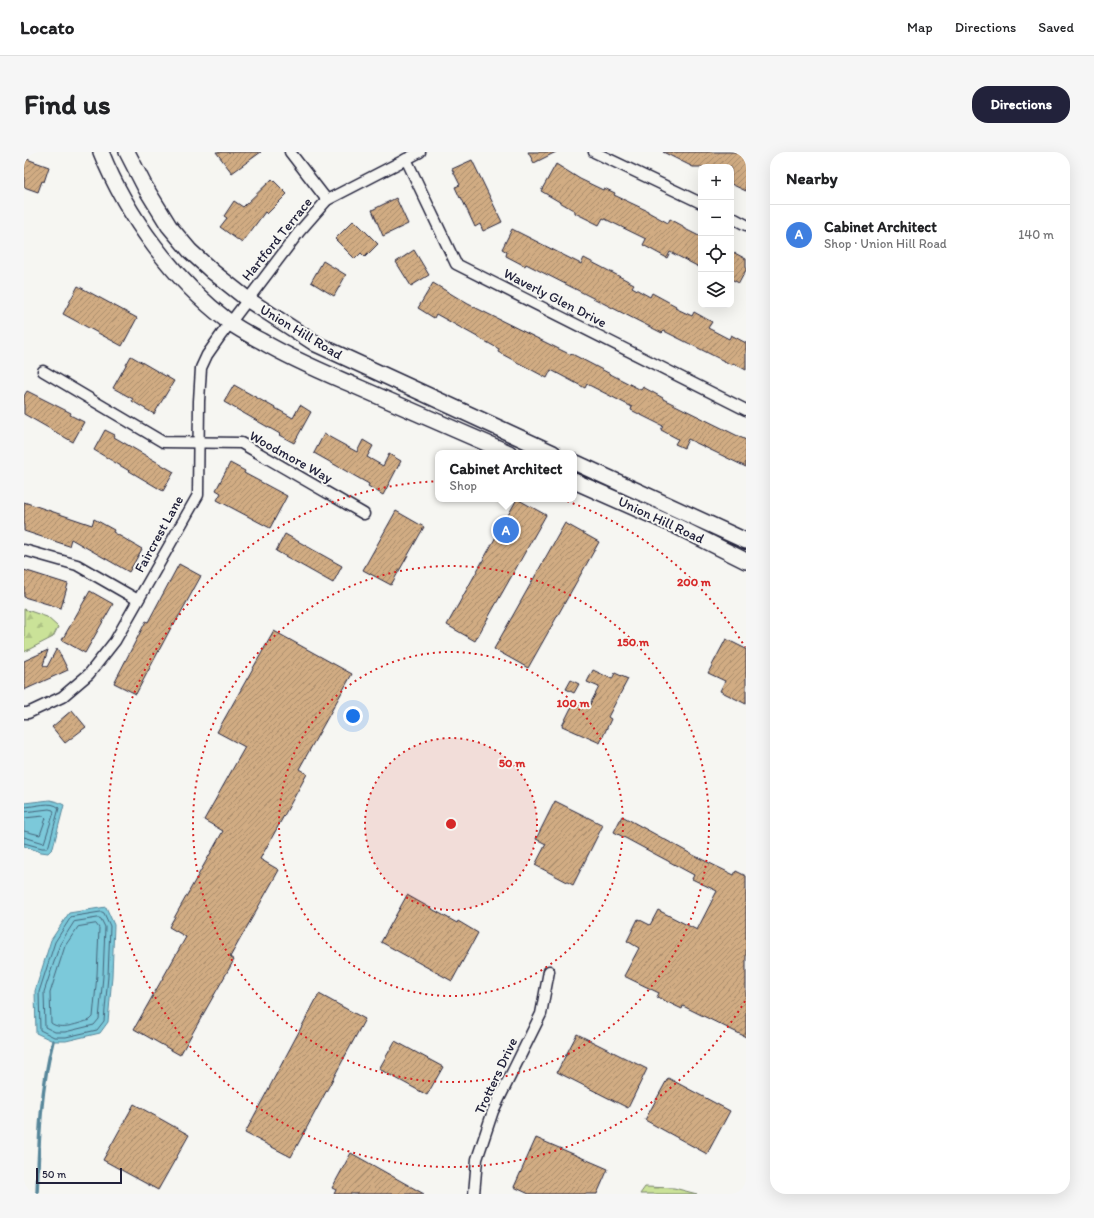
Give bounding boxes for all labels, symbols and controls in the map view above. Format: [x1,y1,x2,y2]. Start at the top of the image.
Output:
text: Locato [20,16,74,39]
text: Map [907,19,933,36]
text: Directions [955,19,1016,36]
text: Saved [1038,19,1074,36]
button: Directions [972,86,1070,123]
text: Find us [24,87,111,121]
map controls [698,164,734,308]
button: + [698,164,734,200]
text: Nearby [786,168,838,188]
street label: Hartford Terrace [238,194,316,284]
button: − [698,200,734,236]
text: Cabinet Architect [824,218,937,236]
text: A [795,227,803,242]
text: 140 m [1018,227,1054,242]
button: locate [698,236,734,272]
text: Shop · Union Hill Road [824,236,947,251]
street label: Waverly Glen Drive [501,265,610,331]
button: layers [698,272,734,308]
street label: Union Hill Road [257,301,346,364]
street label: Woodmore Way [246,427,336,487]
popup [435,450,577,502]
text: Cabinet Architect [450,460,562,478]
text: Shop [450,478,477,493]
street label: Faircrest Lane [131,492,187,575]
street label: Union Hill Road [615,493,707,548]
pin: A [493,515,519,545]
text: 200 m [677,575,712,589]
text: 150 m [617,635,650,649]
text: 100 m [556,696,590,710]
your location [343,706,363,726]
text: 50 m [499,756,526,770]
centre of rings [444,817,458,831]
street label: Trotters Drive [471,1035,521,1117]
scale bar [36,1166,122,1185]
text: 50 m [42,1168,66,1181]

